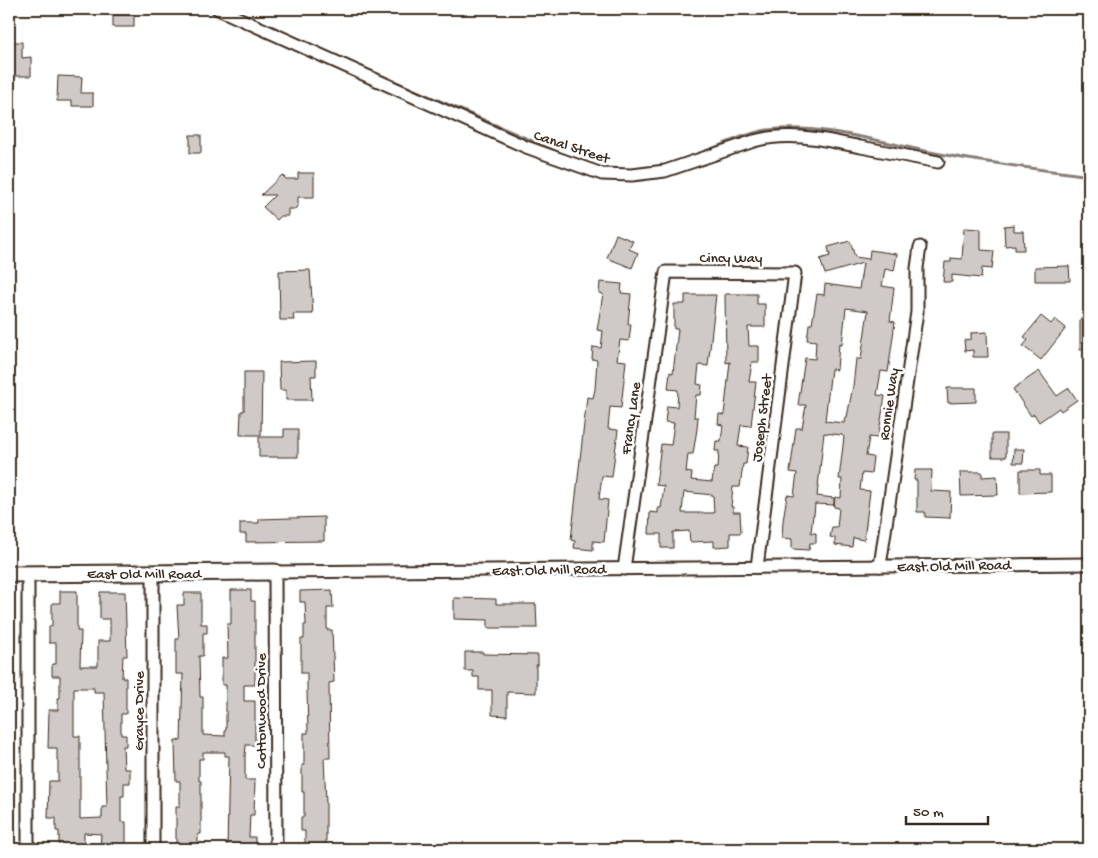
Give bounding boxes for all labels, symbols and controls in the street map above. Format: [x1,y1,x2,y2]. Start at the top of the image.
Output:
street label: Canal Street [531,127,613,169]
street label: Cincy Way [699,250,763,268]
street label: Ronnie Way [876,366,904,442]
street label: Joseph Street [749,372,778,463]
street label: Francy Lane [618,381,646,457]
street label: East Old Mill Road [897,557,1012,577]
street label: East Old Mill Road [492,561,607,581]
street label: East Old Mill Road [87,566,202,584]
street label: Cottonwood Drive [253,653,271,769]
street label: Grayce Drive [131,671,149,751]
scale bar [906,793,988,825]
text: 50 m [913,804,944,822]

